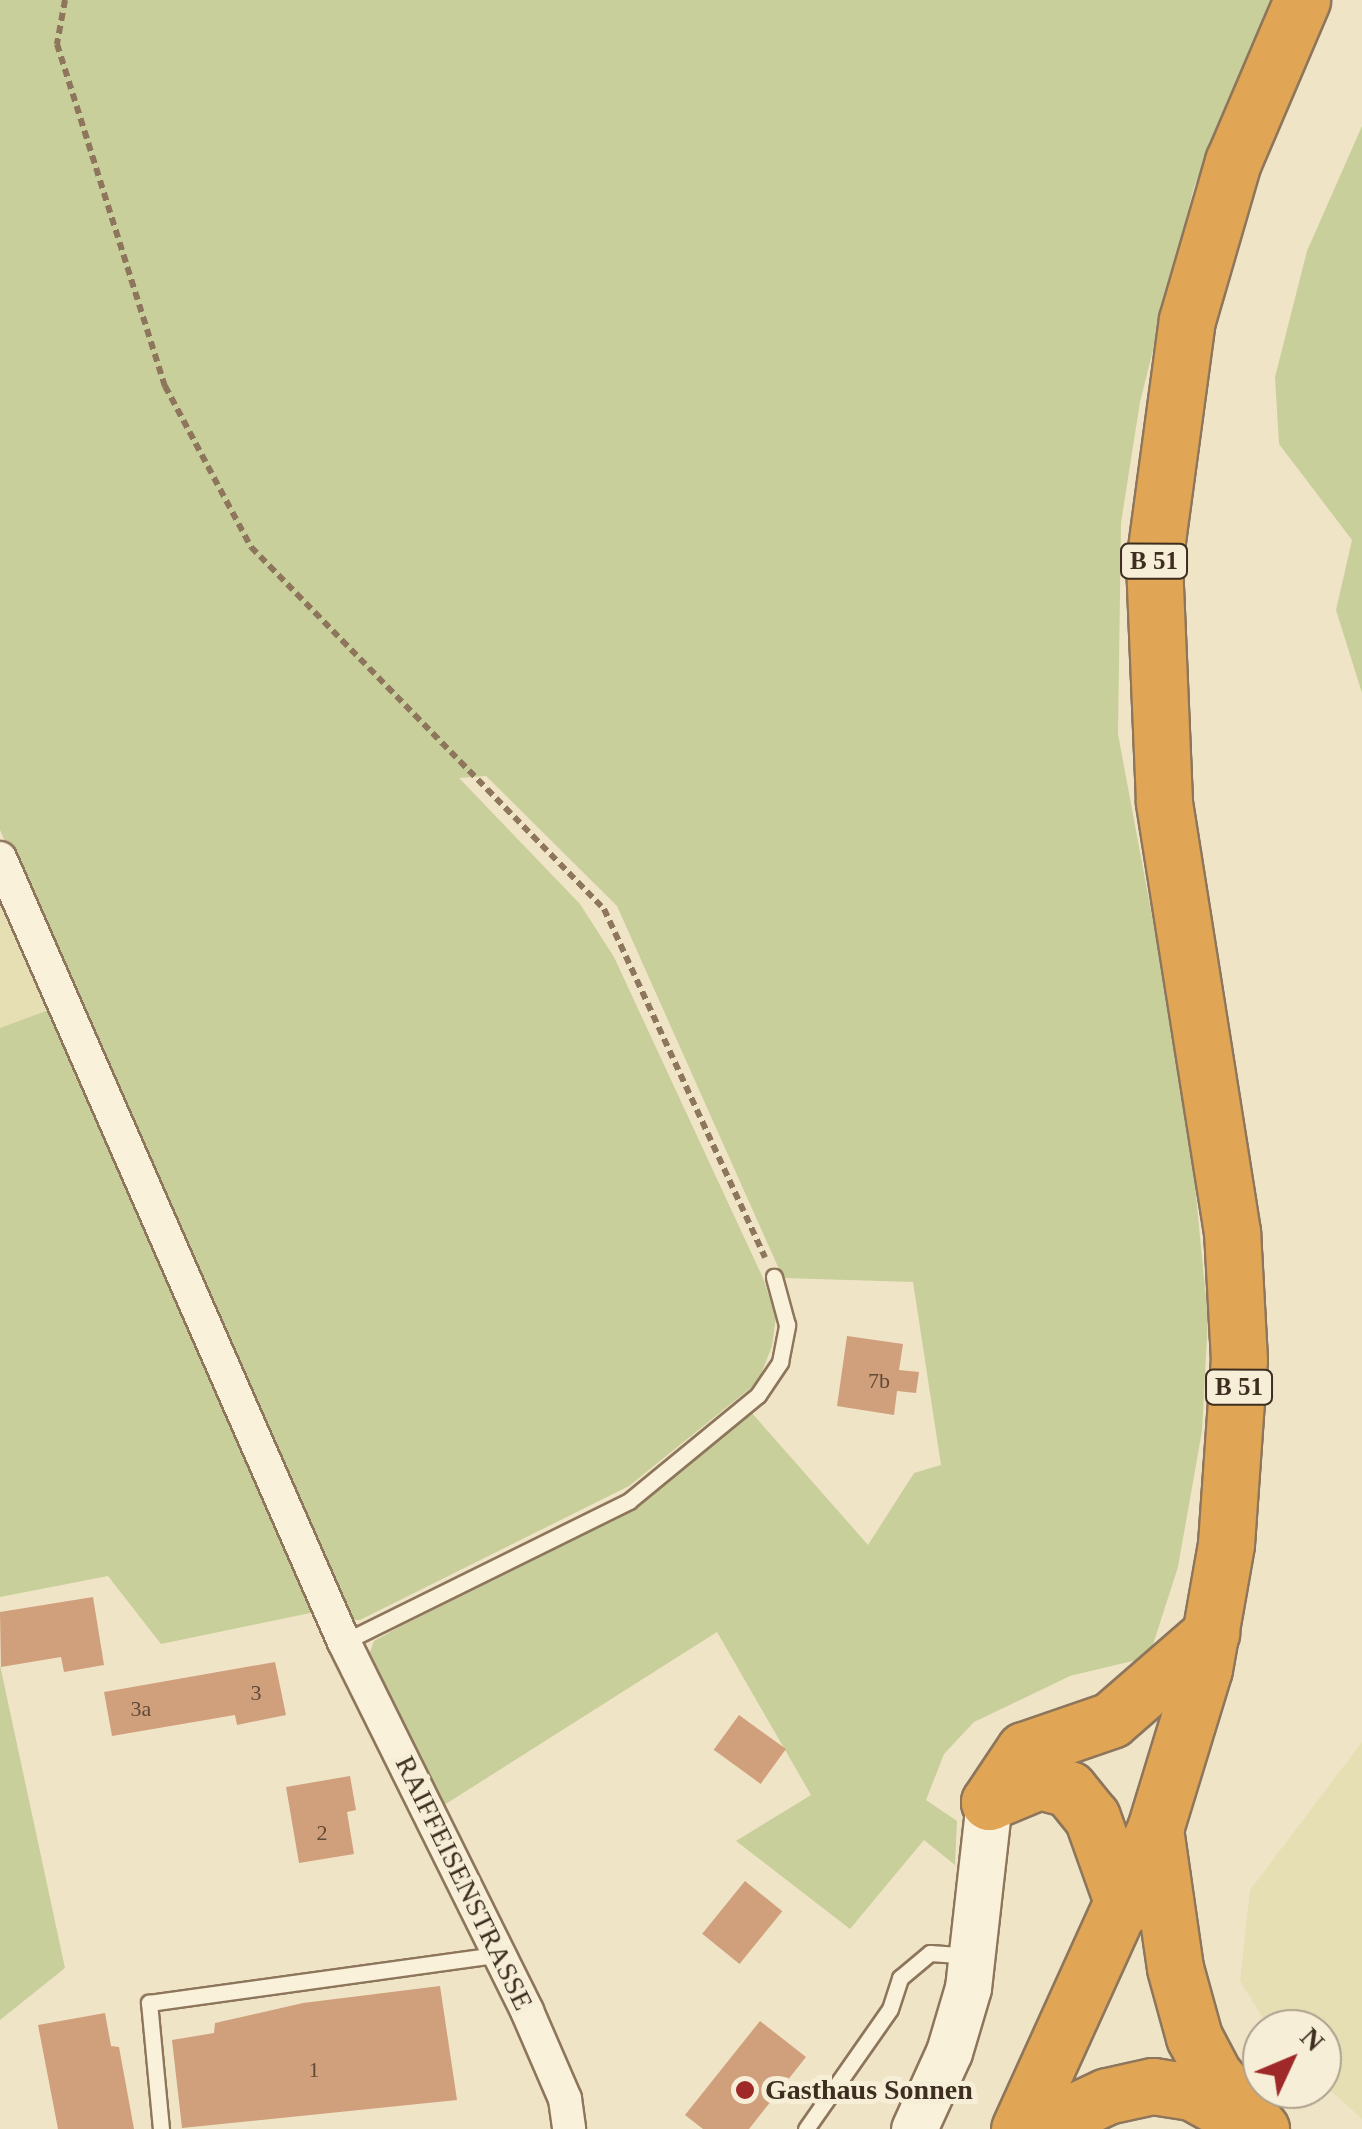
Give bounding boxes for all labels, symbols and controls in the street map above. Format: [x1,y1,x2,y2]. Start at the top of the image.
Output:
road number: B 51 [1119,541,1189,581]
road number: B 51 [1204,1367,1274,1407]
house number: 7b [868,1368,890,1394]
house number: 3 [250,1680,262,1706]
house number: 3a [131,1696,151,1722]
street label: RAIFFEISENSTRASSE [388,1750,540,2016]
house number: 2 [316,1820,328,1846]
north arrow [1242,2009,1342,2109]
text: N [1294,2021,1331,2057]
house number: 1 [308,2057,320,2083]
place label: Gasthaus Sonnen [765,2073,973,2107]
marker: Gasthaus Sonnen [734,2079,756,2101]

